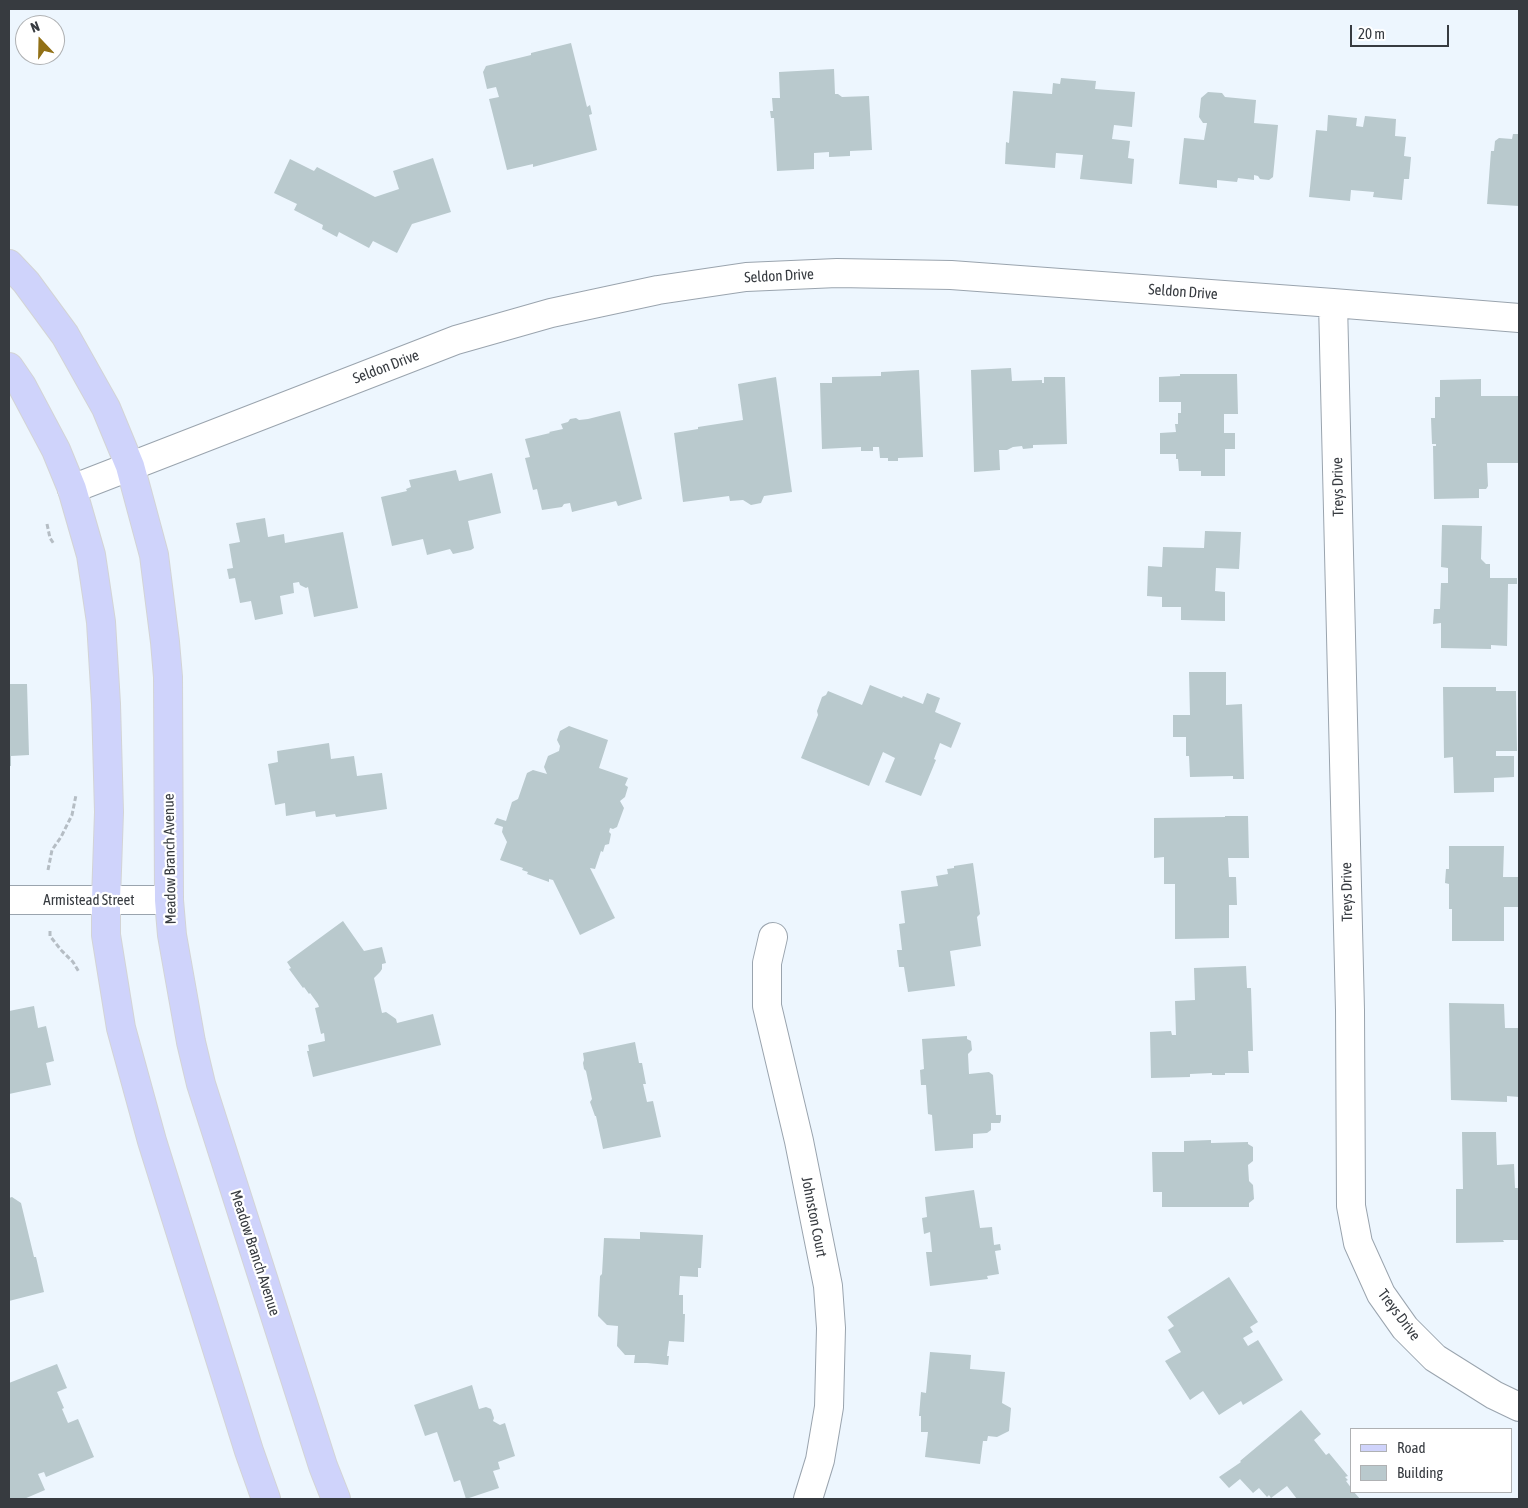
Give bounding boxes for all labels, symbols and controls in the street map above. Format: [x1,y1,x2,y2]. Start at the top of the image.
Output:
north arrow [15,15,65,65]
scale bar [1353,15,1452,47]
text: N [28,18,42,36]
text: 20 m [1358,25,1385,42]
street label: Seldon Drive [744,265,814,287]
street label: Seldon Drive [1148,281,1218,303]
street label: Seldon Drive [350,346,422,388]
street label: Treys Drive [1328,457,1348,517]
street label: Meadow Branch Avenue [160,793,180,925]
street label: Treys Drive [1337,862,1357,922]
street label: Armistead Street [43,891,135,909]
street label: Johnston Court [797,1175,831,1259]
street label: Meadow Branch Avenue [226,1188,284,1318]
street label: Treys Drive [1374,1286,1424,1344]
legend [1350,1428,1513,1493]
text: Road [1397,1439,1426,1456]
text: Building [1397,1464,1443,1481]

